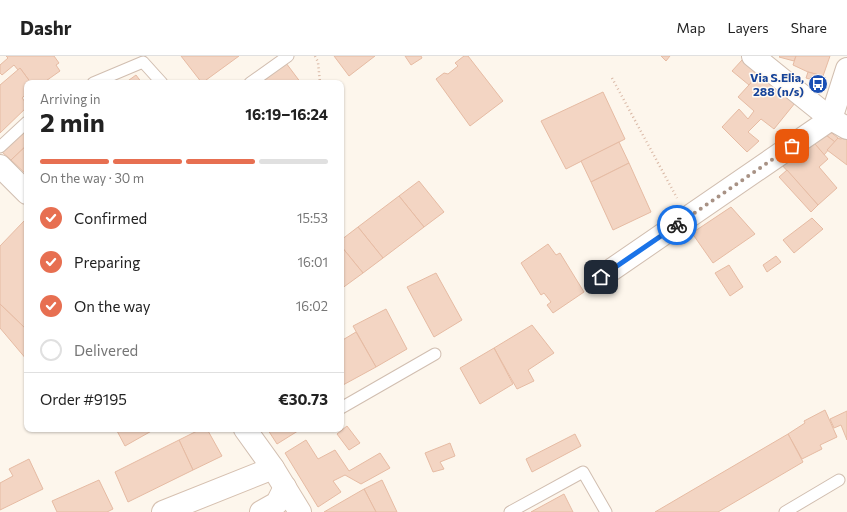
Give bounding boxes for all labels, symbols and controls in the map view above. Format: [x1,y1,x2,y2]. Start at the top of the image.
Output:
text: Dashr [20,16,72,39]
text: Map [677,19,705,36]
text: Layers [727,19,769,36]
text: Share [791,19,827,36]
place label: Via S.Elia, 288 (n/s) [750,70,804,98]
bus stop icon: Via S.Elia, 288 (n/s) [807,73,829,95]
text: Arriving in [40,91,100,107]
text: 16:19–16:24 [245,105,328,123]
text: 2 min [40,106,105,137]
pin [775,129,809,163]
icon: bag [781,135,803,157]
text: On the way · 30 m [40,170,144,186]
courier [657,205,697,245]
icon: check [40,207,62,229]
text: Confirmed [74,209,147,227]
text: 15:53 [297,210,328,226]
icon: bike [666,214,688,236]
icon: check [40,251,62,273]
text: Preparing [74,253,140,271]
text: 16:01 [297,254,328,270]
pin [584,260,618,294]
icon: home [590,266,612,288]
icon: check [40,295,62,317]
text: On the way [74,297,151,315]
text: 16:02 [296,298,328,314]
text: Delivered [74,341,138,359]
text: Order #9195 [40,390,127,408]
text: €30.73 [278,390,328,408]

